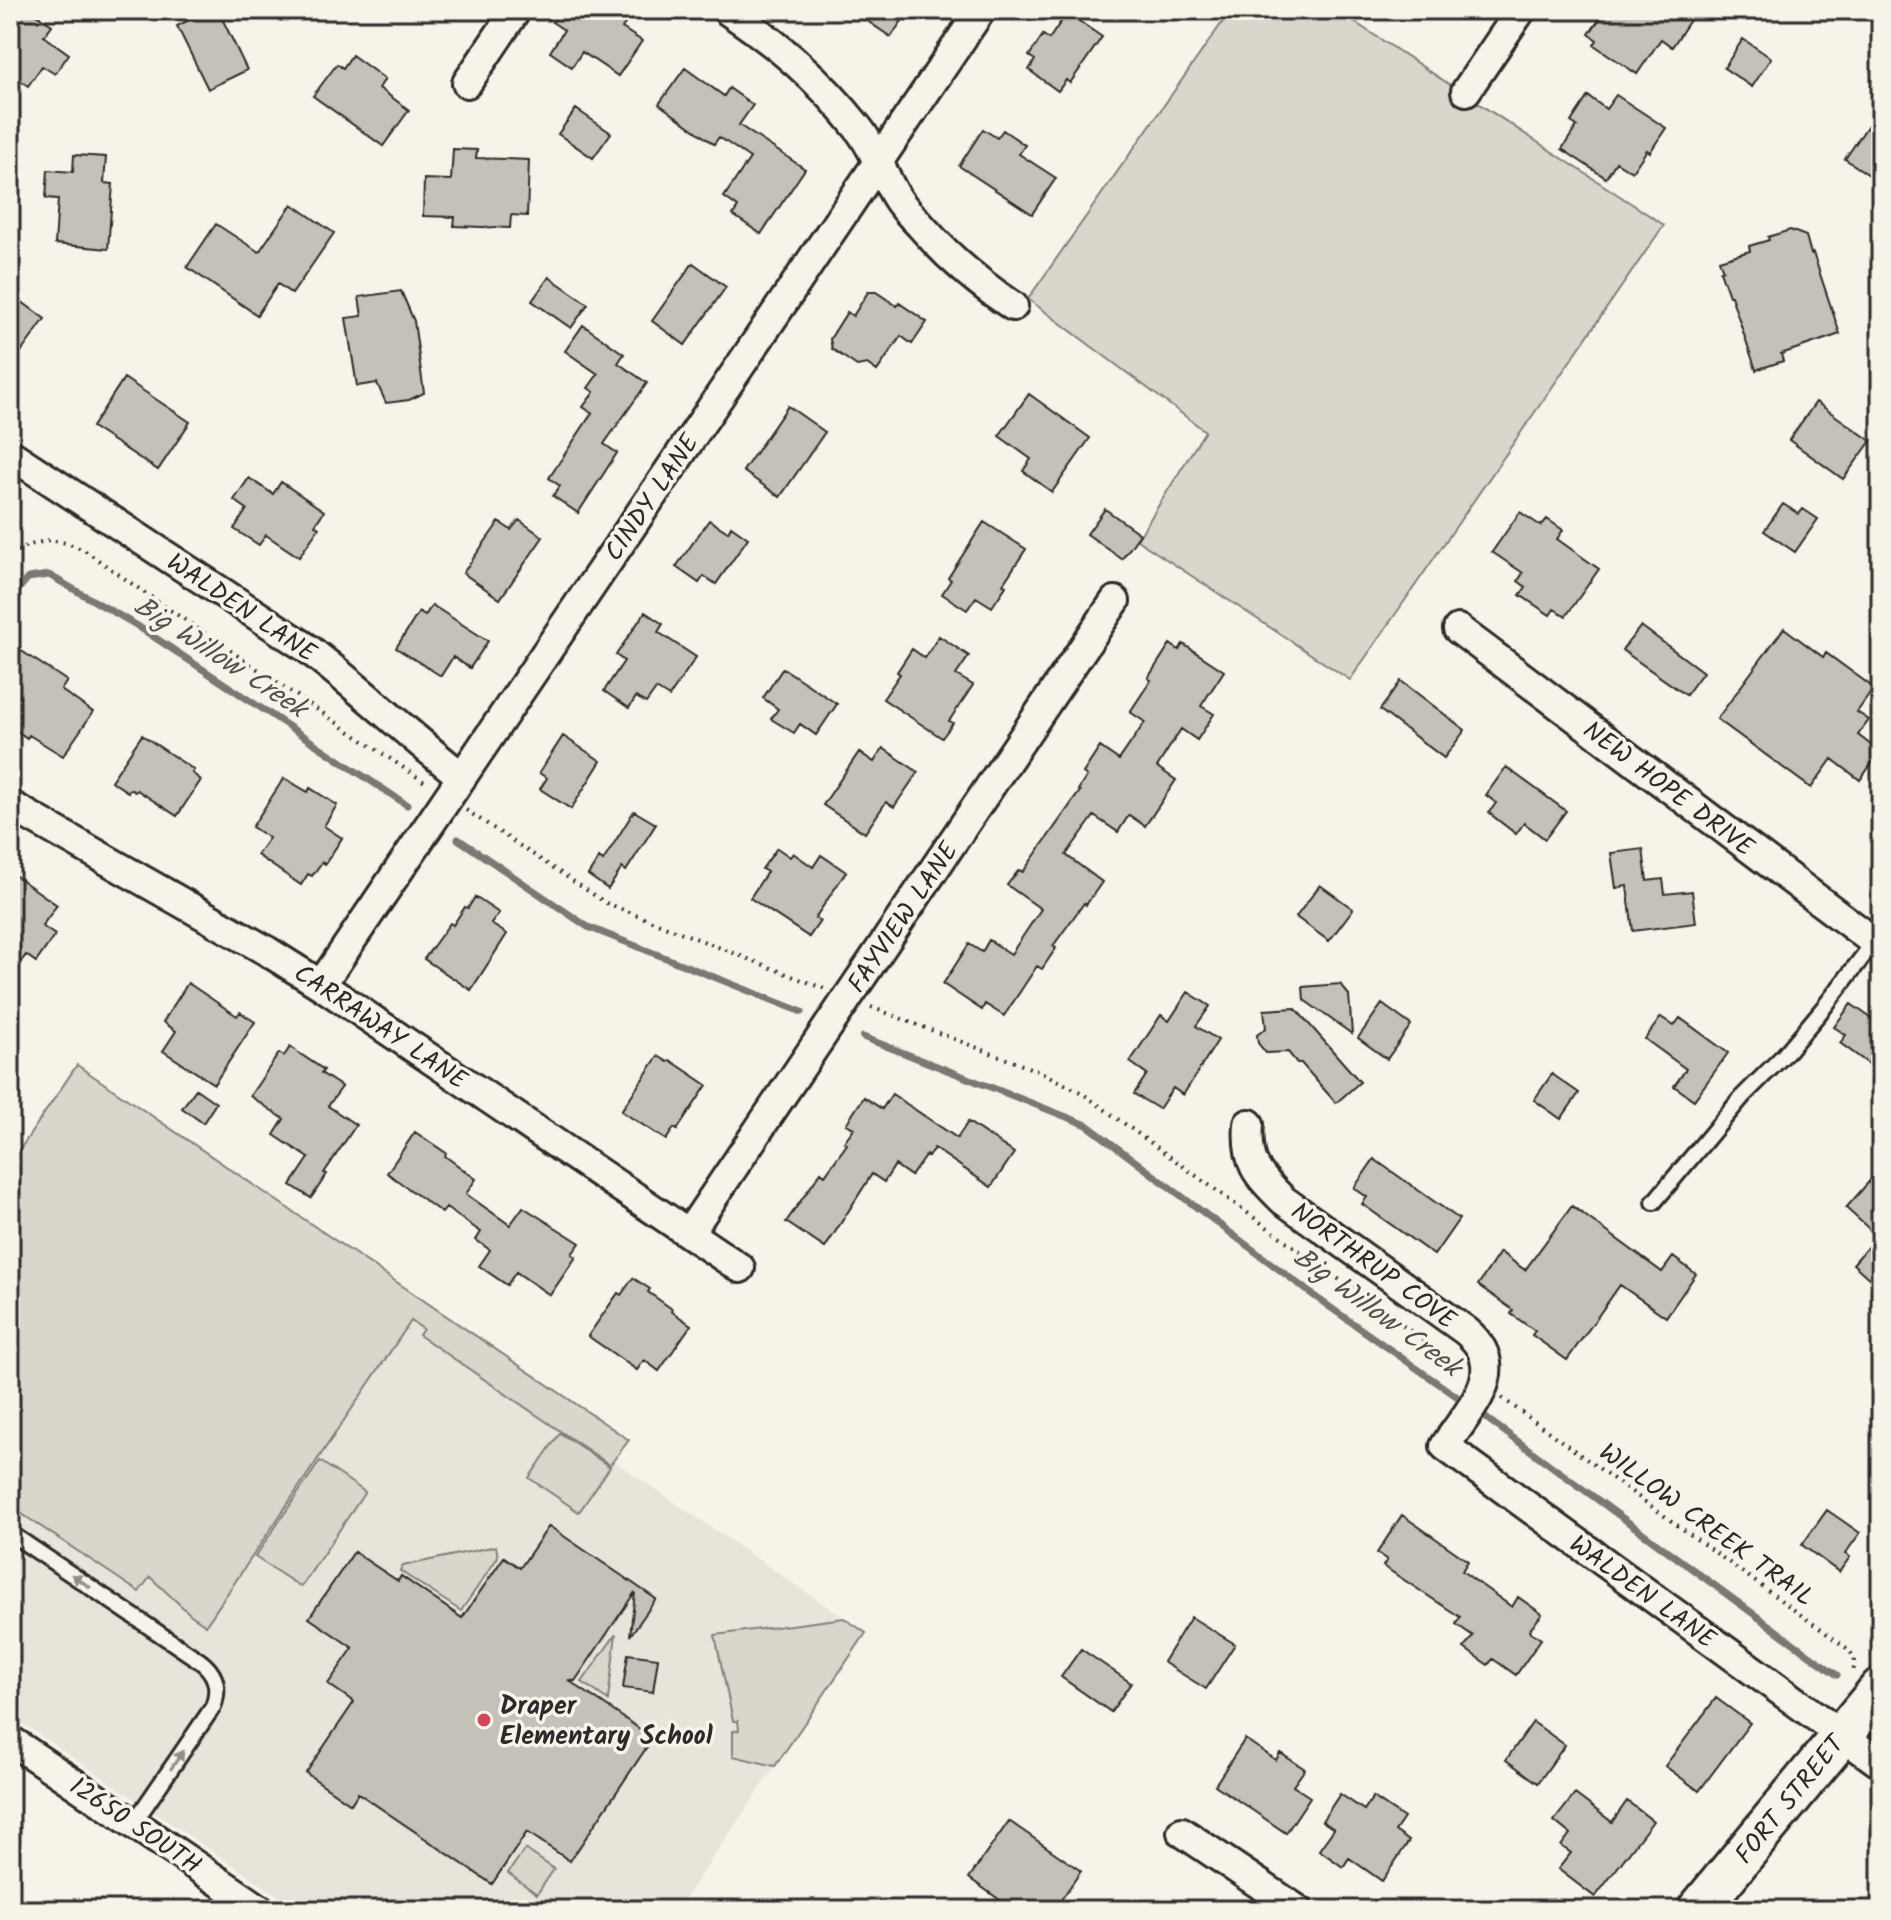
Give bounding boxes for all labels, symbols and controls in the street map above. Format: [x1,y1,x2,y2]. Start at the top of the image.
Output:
street label: CINDY LANE [594,425,711,570]
street label: WALDEN LANE [157,543,325,675]
water label: Big Willow Creek [124,585,318,733]
street label: NEW HOPE DRIVE [1573,711,1763,869]
street label: FAYVIEW LANE [837,833,970,1002]
street label: CARRAWAY LANE [284,954,476,1102]
street label: NORTHRUP COVE [1281,1192,1465,1342]
water label: Big Willow Creek [1283,1237,1473,1392]
street label: WILLOW CREEK TRAIL [1589,1433,1822,1618]
street label: WALDEN LANE [1559,1525,1725,1661]
one-way arrow [71,1573,92,1588]
place label: Draper Elementary School [500,1686,713,1758]
marker: Draper Elementary School [475,1711,493,1729]
street label: FORT STREET [1725,1725,1857,1874]
one-way arrow [169,1749,184,1770]
street label: 12650 SOUTH [60,1767,210,1886]

